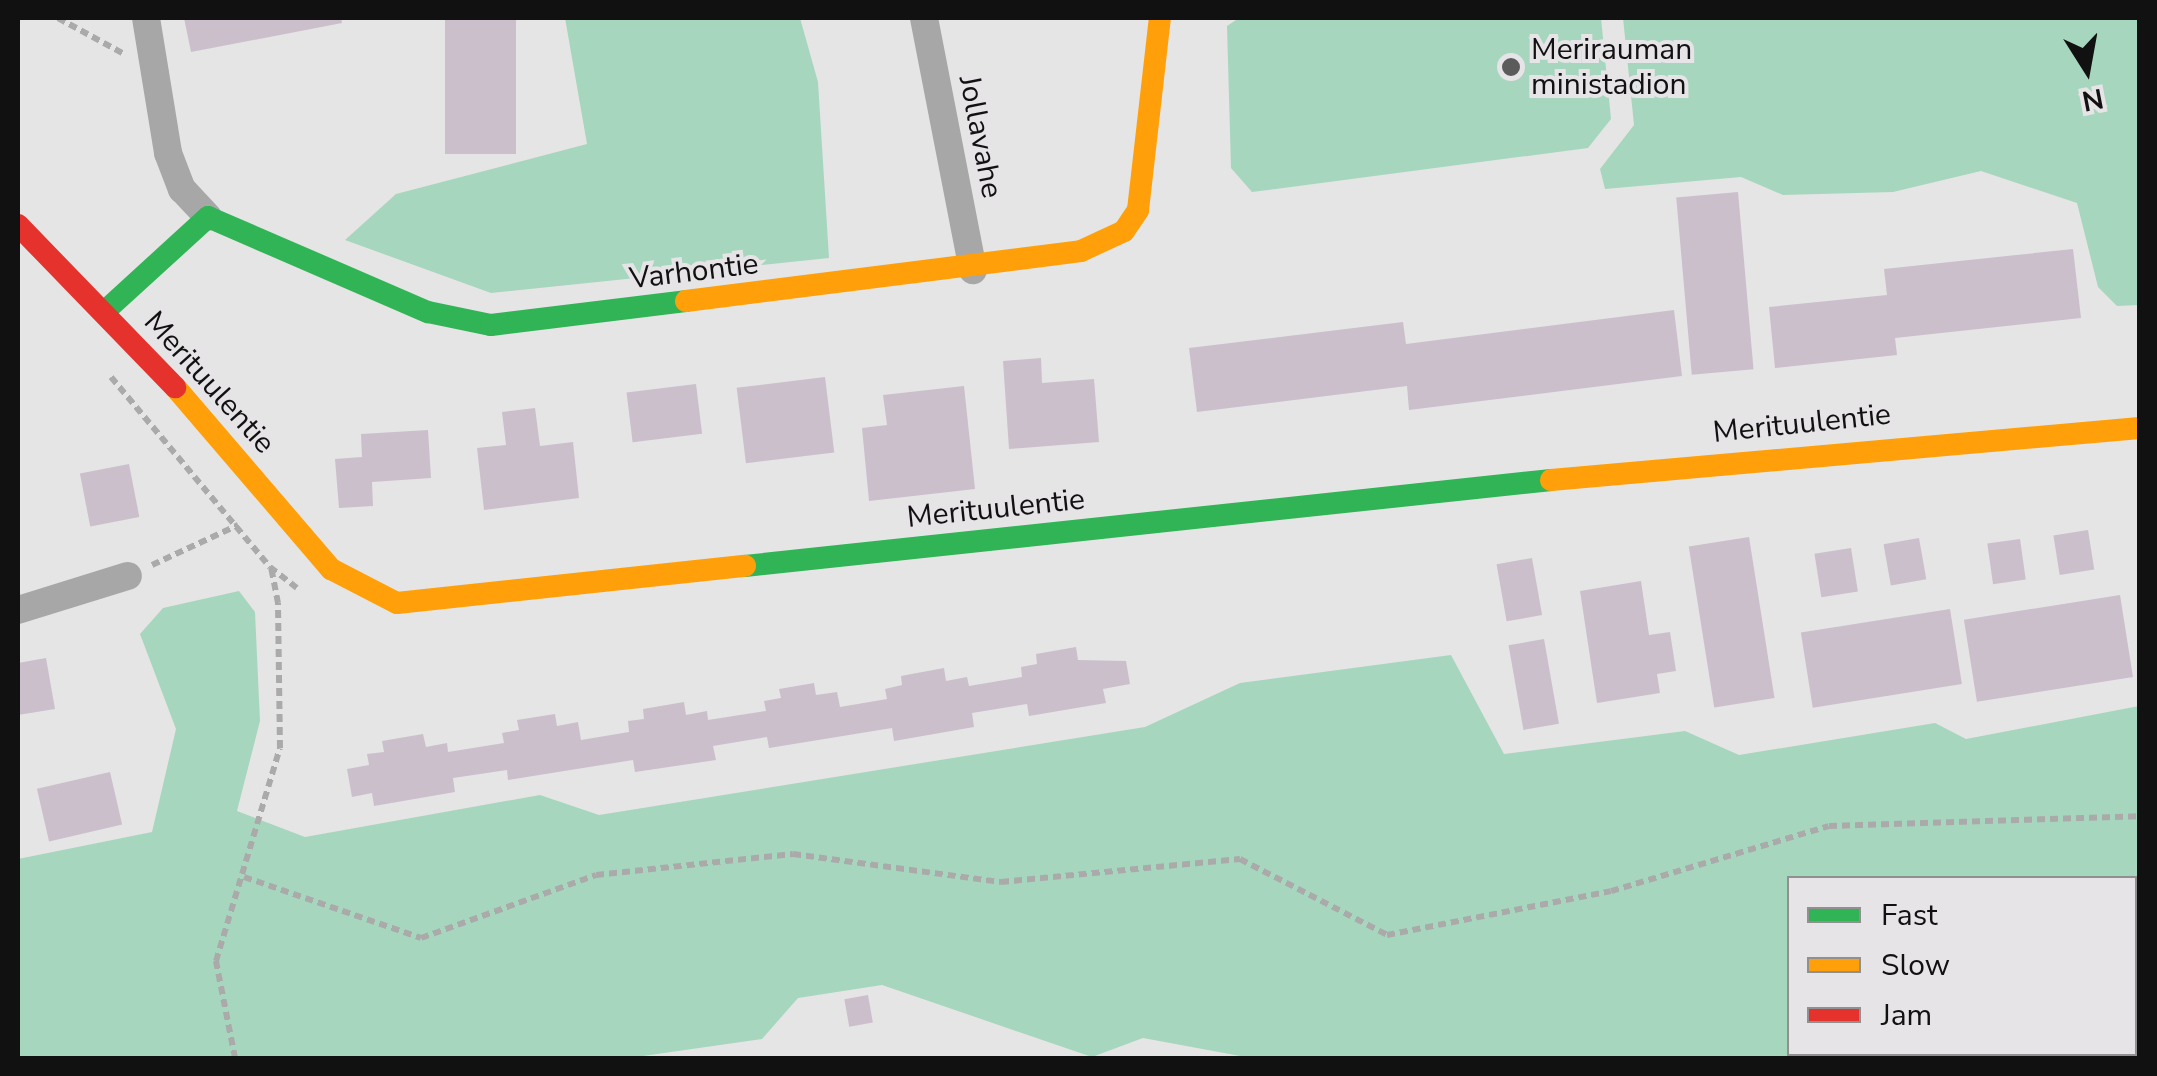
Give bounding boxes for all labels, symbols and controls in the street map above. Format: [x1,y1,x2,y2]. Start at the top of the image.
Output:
north arrow [2037,20,2137,120]
place label: Merirauman ministadion [1531,32,1692,102]
marker: Merirauman ministadion [1500,56,1522,78]
street label: Jollavahe [951,73,1009,201]
text: N [2079,79,2107,120]
street label: Varhontie [627,246,761,298]
street label: Merituulentie [136,305,282,461]
street label: Merituulentie [1711,397,1893,451]
street label: Merituulentie [905,482,1087,536]
legend [1787,876,2137,1056]
text: Fast [1881,895,1938,936]
text: Slow [1881,945,1950,986]
text: Jam [1881,995,1932,1036]

